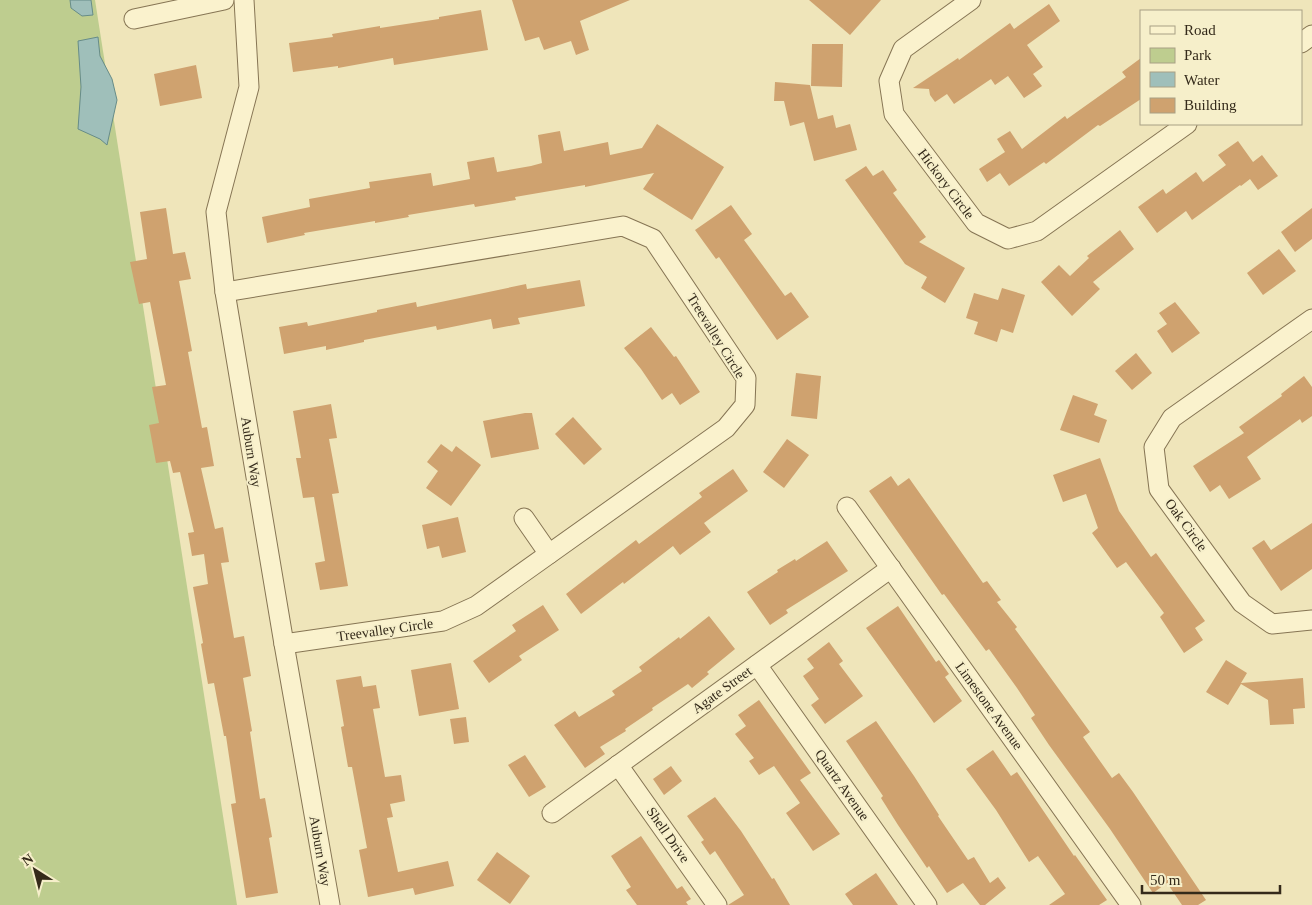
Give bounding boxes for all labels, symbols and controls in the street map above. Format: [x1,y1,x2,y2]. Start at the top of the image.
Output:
legend [1140,10,1302,125]
text: Road [1184,22,1216,38]
text: Park [1184,47,1212,63]
text: Water [1184,72,1219,88]
text: Building [1184,97,1237,113]
street label: Hickory Circle [915,146,977,222]
street label: Treevalley Circle [684,291,748,381]
street label: Auburn Way [238,416,264,488]
street label: Oak Circle [1162,496,1210,554]
street label: Treevalley Circle [336,616,434,644]
street label: Limestone Avenue [952,659,1026,753]
street label: Agate Street [689,663,755,717]
street label: Quartz Avenue [812,747,872,823]
street label: Shell Drive [643,804,693,866]
street label: Auburn Way [306,815,334,887]
north arrow [10,845,60,895]
text: N [19,851,36,869]
scale bar [1142,862,1280,894]
text: 50 m [1150,872,1181,888]

